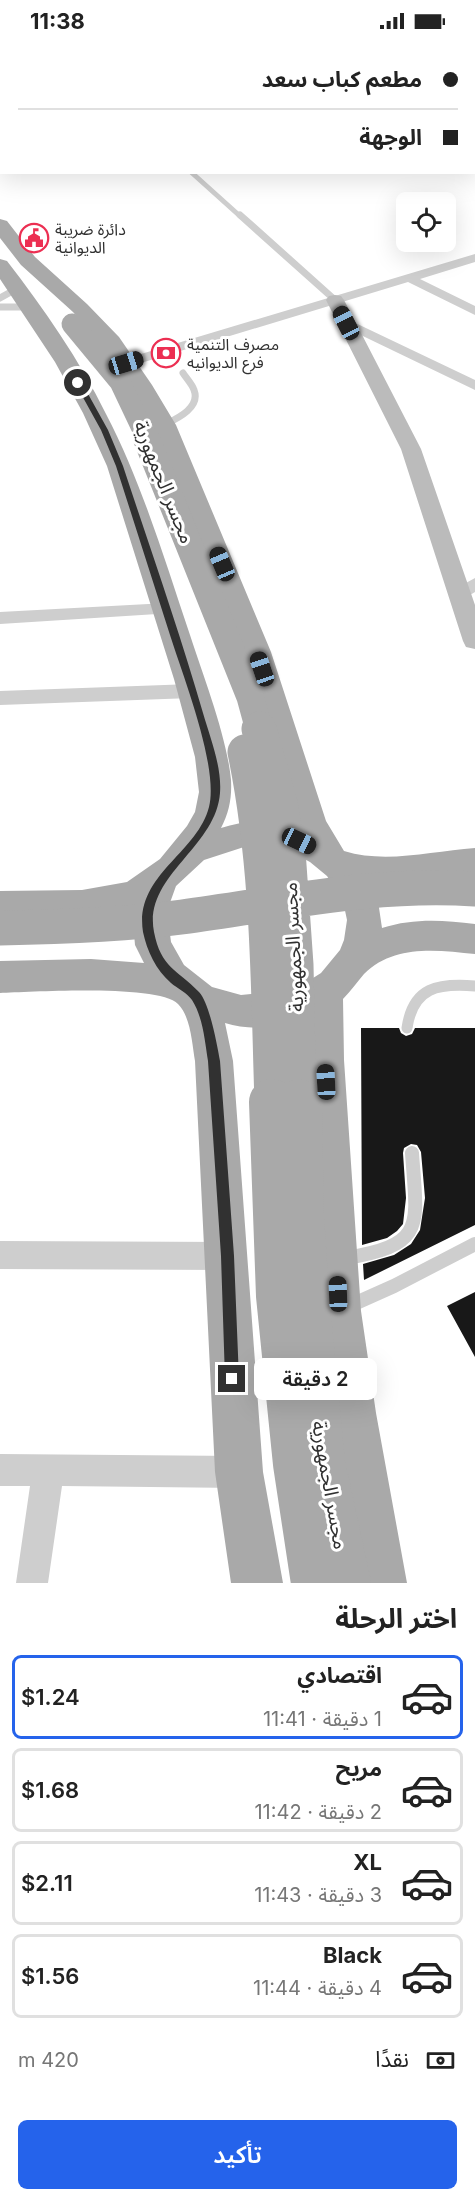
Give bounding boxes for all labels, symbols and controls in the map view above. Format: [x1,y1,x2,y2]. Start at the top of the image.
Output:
text: 11:38 [30,8,85,34]
text: مطعم كباب سعد [262,66,422,92]
text: الوجهة [359,124,422,150]
map controls [396,192,456,252]
button: locate [396,192,456,252]
place label: دائرة ضريبة الديوانية [55,219,126,257]
public building icon: دائرة ضريبة الديوانية [18,222,50,254]
car [330,303,362,343]
place label: مصرف التنمية فرع الديوانيه [187,334,279,375]
bank icon: مصرف التنمية فرع الديوانيه [150,337,182,369]
car [106,349,146,377]
route start [64,369,91,396]
street label: مجسر الجمهورية [129,417,199,547]
car [207,544,237,584]
car [248,649,276,689]
car [279,825,319,857]
street label: مجسر الجمهورية [278,881,308,1013]
car [316,1064,336,1100]
car [328,1276,348,1312]
callout: 2 دقيقة [253,1358,376,1400]
route end [218,1365,245,1392]
text: 2 دقيقة [282,1367,349,1391]
street label: مجسر الجمهورية [307,1419,353,1551]
text: اختر الرحلة [335,1602,457,1635]
text: اقتصادي [297,1662,382,1688]
icon: car [400,1670,454,1724]
text: $1.24 [21,1684,80,1710]
text: 1 دقيقة · 11:41 [263,1707,382,1731]
text: مريح [336,1755,382,1781]
icon: car [400,1763,454,1817]
text: $1.68 [21,1777,79,1803]
text: 2 دقيقة · 11:42 [254,1800,382,1824]
text: XL [353,1849,382,1875]
icon: car [400,1856,454,1910]
text: $2.11 [21,1870,73,1896]
text: 3 دقيقة · 11:43 [254,1883,382,1907]
text: Black [323,1942,382,1968]
icon: car [400,1949,454,2003]
text: $1.56 [21,1963,79,1989]
text: 4 دقيقة · 11:44 [253,1976,382,2000]
icon: cash [424,2044,457,2077]
text: نقدًا [375,2046,409,2072]
text: 420 m [18,2048,79,2072]
button: تأكيد [18,2120,457,2189]

